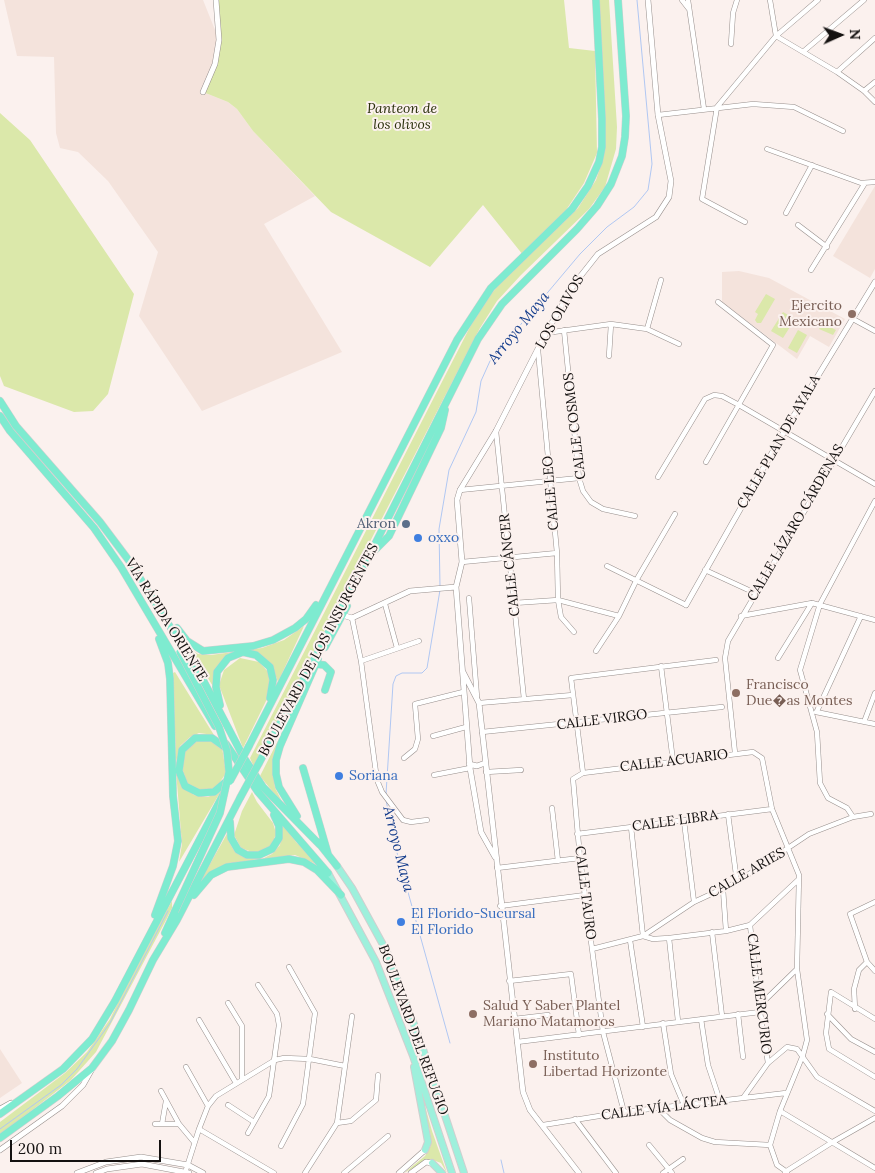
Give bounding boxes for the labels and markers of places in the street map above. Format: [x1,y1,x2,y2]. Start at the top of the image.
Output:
place label: Ejercito Mexicano [779,298,842,331]
marker: Ejercito Mexicano [846,308,858,320]
place label: Akron [357,516,396,532]
marker: Akron [400,518,412,530]
place label: oxxo [428,530,459,546]
marker: oxxo [412,532,424,544]
place label: Francisco Due�as Montes [746,677,853,710]
marker: Francisco Due�as Montes [730,687,742,699]
place label: Soriana [349,768,398,784]
marker: Soriana [333,770,345,782]
place label: El Florido-Sucursal El Florido [411,906,536,939]
marker: El Florido-Sucursal El Florido [395,916,407,928]
place label: Salud Y Saber Plantel Mariano Matamoros [483,998,620,1030]
marker: Salud Y Saber Plantel Mariano Matamoros [467,1008,479,1020]
place label: Instituto Libertad Horizonte [543,1048,667,1080]
marker: Instituto Libertad Horizonte [527,1058,539,1070]

